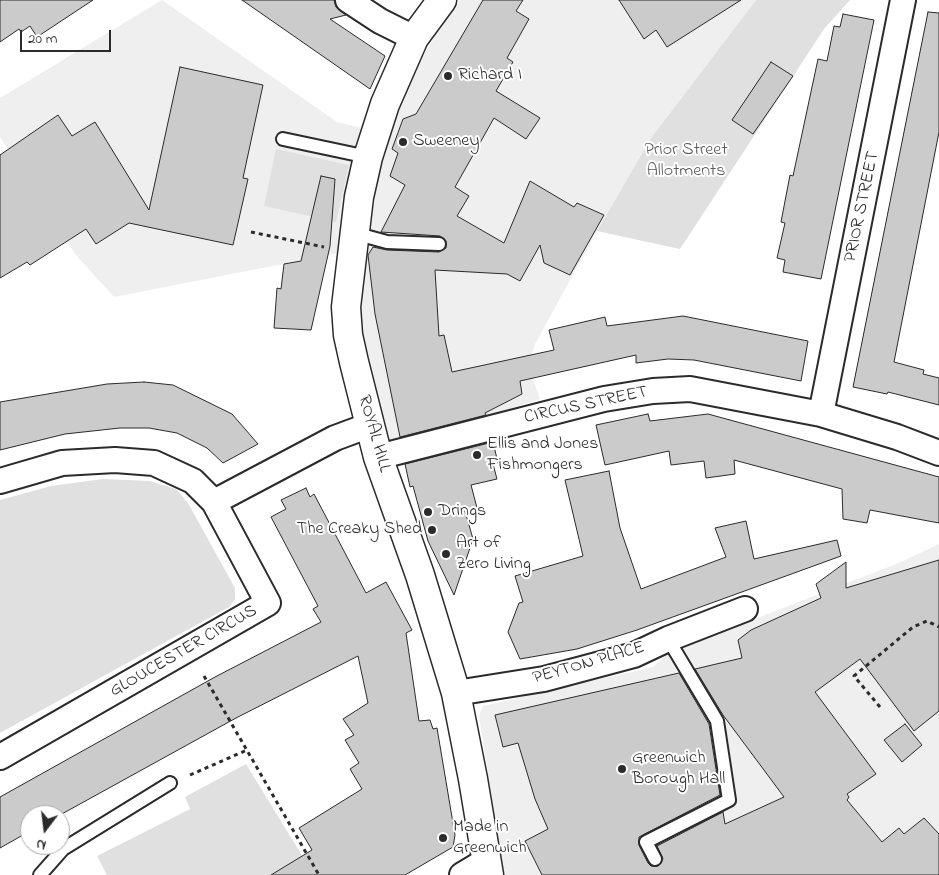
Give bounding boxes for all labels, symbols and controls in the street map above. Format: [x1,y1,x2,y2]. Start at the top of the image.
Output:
scale bar [22,20,114,52]
text: 20 m [28,28,57,50]
place label: Richard I [458,65,522,87]
marker: Richard I [442,70,454,82]
place label: Sweeney [413,131,479,153]
marker: Sweeney [397,136,409,148]
park label: Prior Street Allotments [645,140,727,182]
street label: PRIOR STREET [841,150,885,264]
street label: CIRCUS STREET [522,382,650,430]
street label: ROYAL HILL [352,393,394,475]
place label: Ellis and Jones Fishmongers [487,434,598,476]
marker: Ellis and Jones Fishmongers [471,449,483,461]
place label: Drings [438,501,486,523]
marker: Drings [422,506,434,518]
place label: The Creaky Shed [297,519,422,541]
marker: The Creaky Shed [426,524,438,536]
place label: Art of Zero Living [456,533,531,576]
marker: Art of Zero Living [440,548,452,560]
street label: GLOUCESTER CIRCUS [107,601,261,703]
street label: PEYTON PLACE [531,638,647,690]
place label: Greenwich Borough Hall [632,748,725,791]
marker: Greenwich Borough Hall [616,763,628,775]
north arrow [20,805,70,855]
place label: Made in Greenwich [453,817,526,860]
marker: Made in Greenwich [437,832,449,844]
text: N [34,833,49,855]

